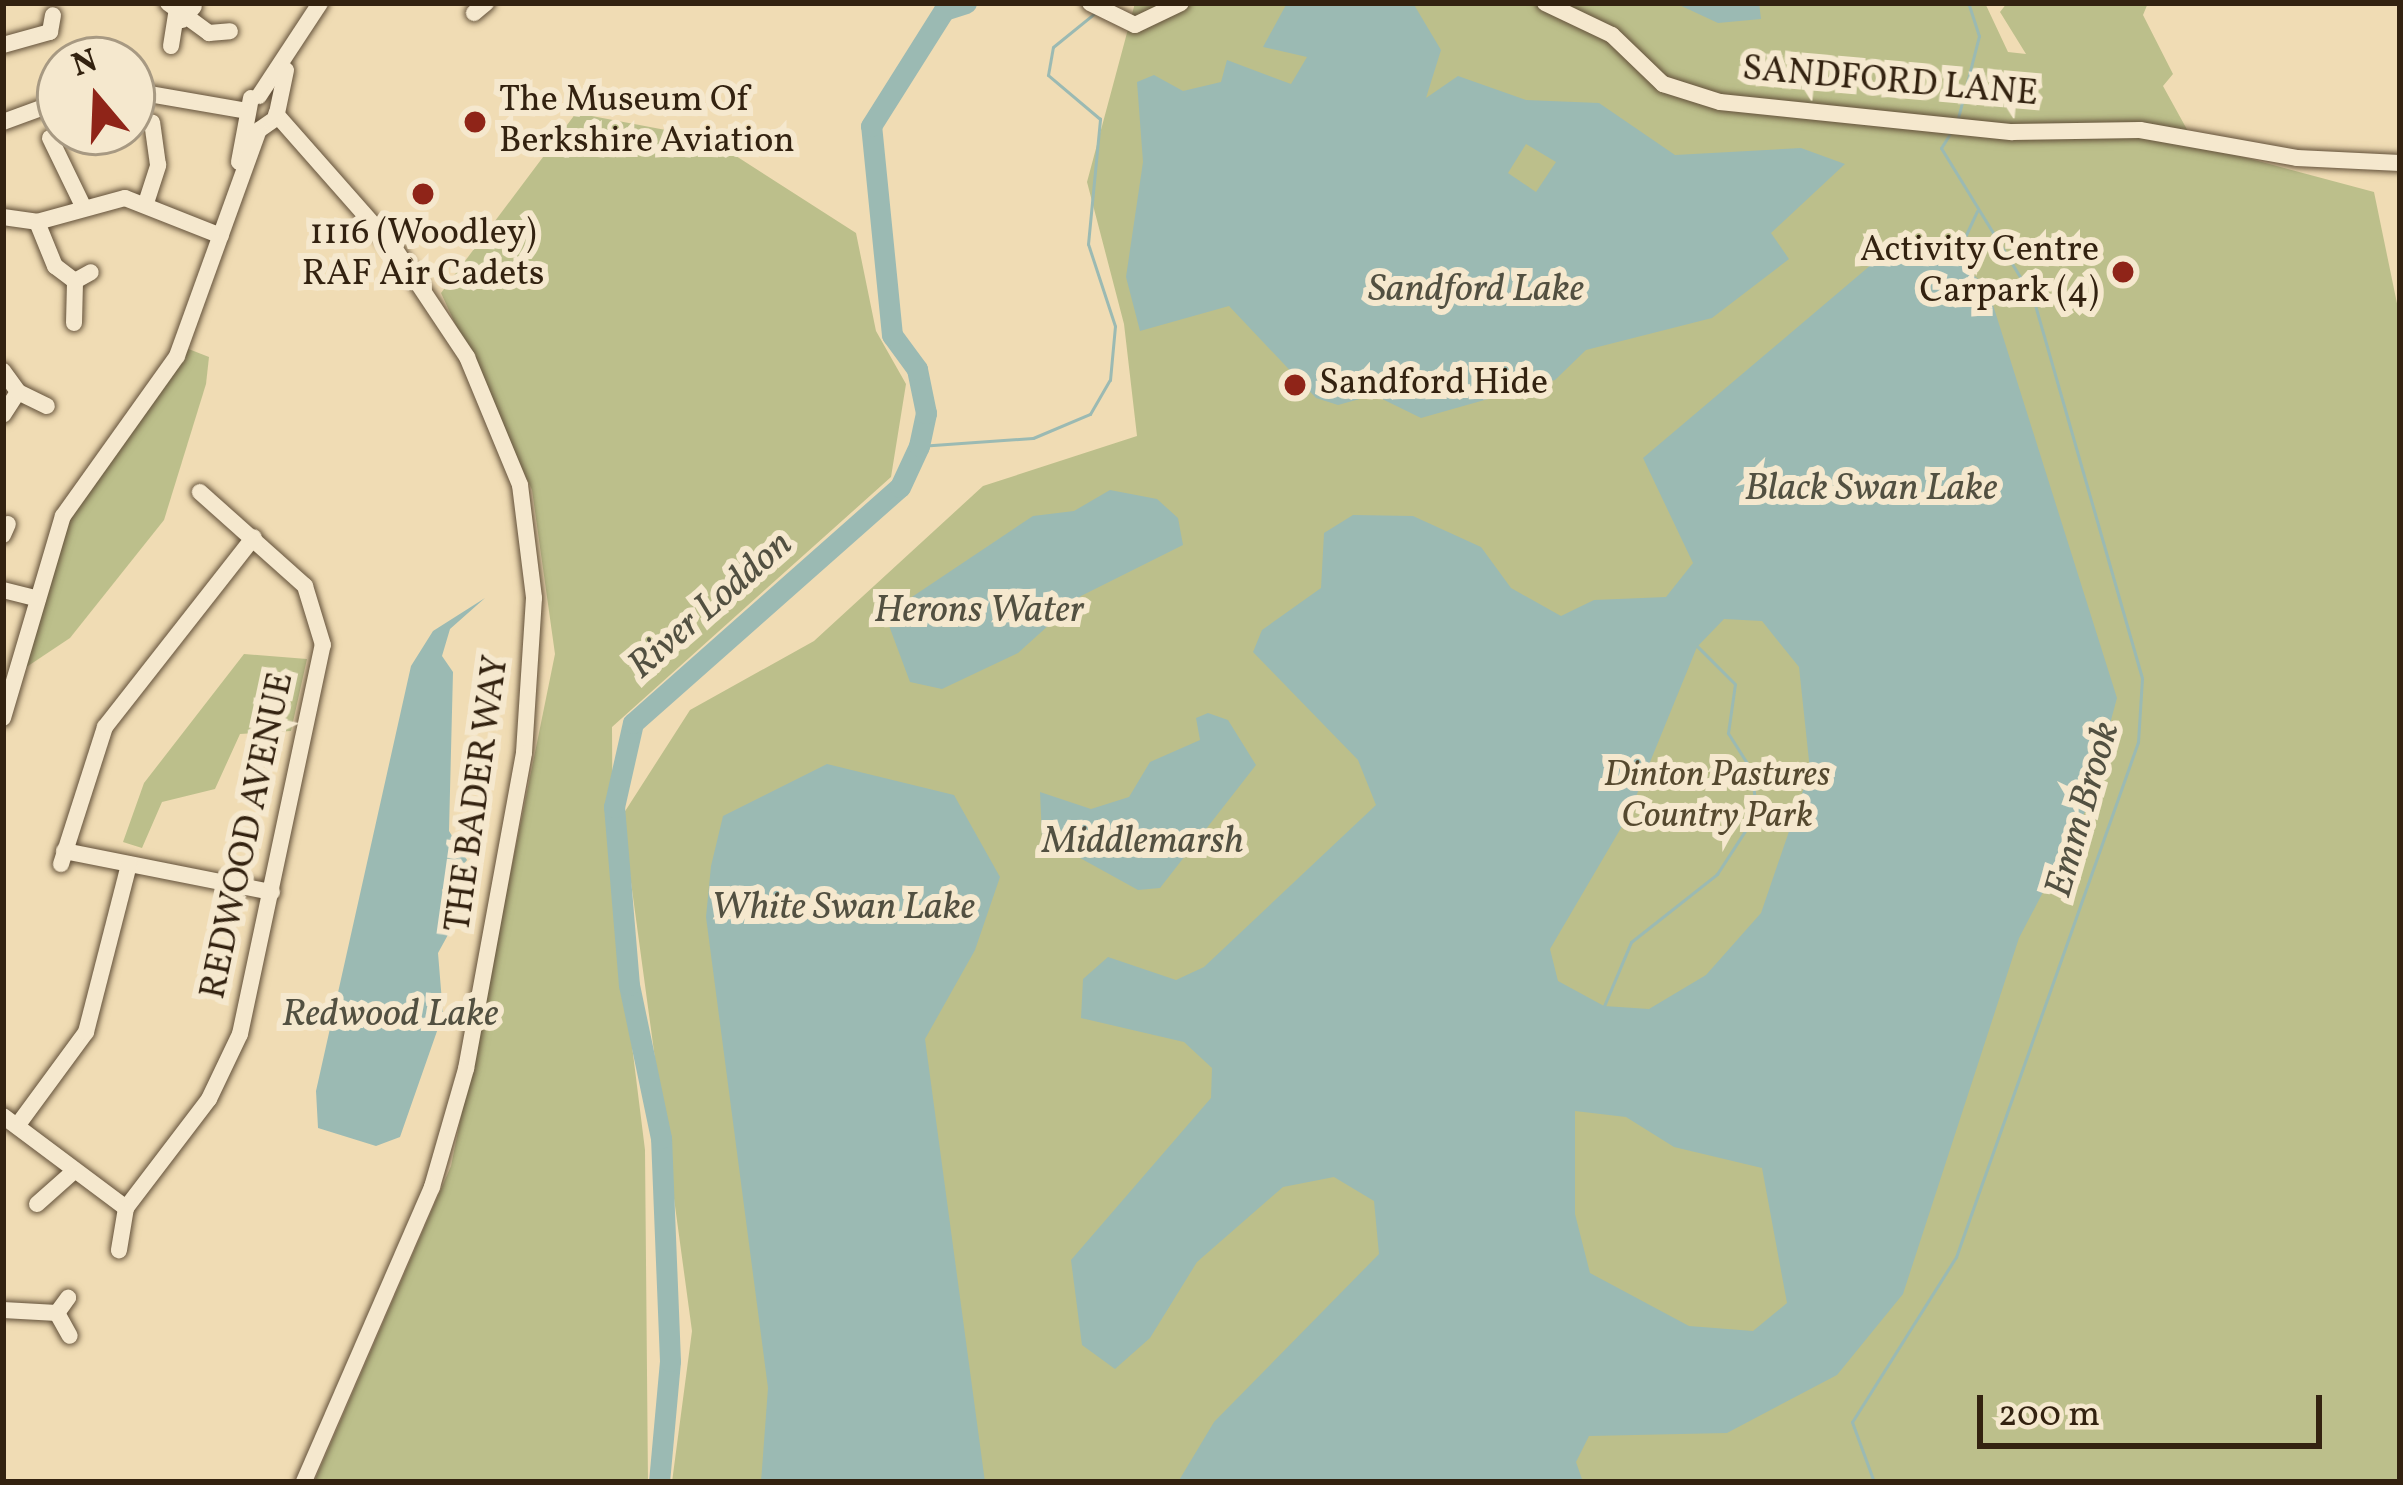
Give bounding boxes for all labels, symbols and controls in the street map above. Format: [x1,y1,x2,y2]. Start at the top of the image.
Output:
north arrow [36,36,156,156]
text: N [66,39,104,90]
street label: SANDFORD LANE [1740,49,2040,117]
place label: The Museum Of Berkshire Aviation [499,79,795,164]
marker: The Museum Of Berkshire Aviation [462,109,488,135]
marker: 1116 (Woodley) RAF Air Cadets [410,181,436,207]
place label: 1116 (Woodley) RAF Air Cadets [302,212,544,297]
place label: Activity Centre Carpark (4) [1859,229,2099,314]
marker: Activity Centre Carpark (4) [2110,259,2136,285]
water label: Sandford Lake [1368,267,1584,313]
place label: Sandford Hide [1319,363,1548,407]
marker: Sandford Hide [1282,372,1308,398]
water label: Black Swan Lake [1745,466,1997,512]
water label: River Loddon [619,522,803,690]
water label: Herons Water [874,588,1084,634]
street label: THE BADER WAY [438,652,520,936]
street label: REDWOOD AVENUE [193,669,305,1003]
water label: Emm Brook [2037,717,2131,903]
park label: Dinton Pastures Country Park [1604,754,1830,839]
water label: Middlemarsh [1042,819,1244,865]
water label: White Swan Lake [711,885,975,931]
water label: Redwood Lake [281,992,499,1038]
scale bar [1983,1371,2328,1445]
text: 200 m [1998,1391,2100,1441]

